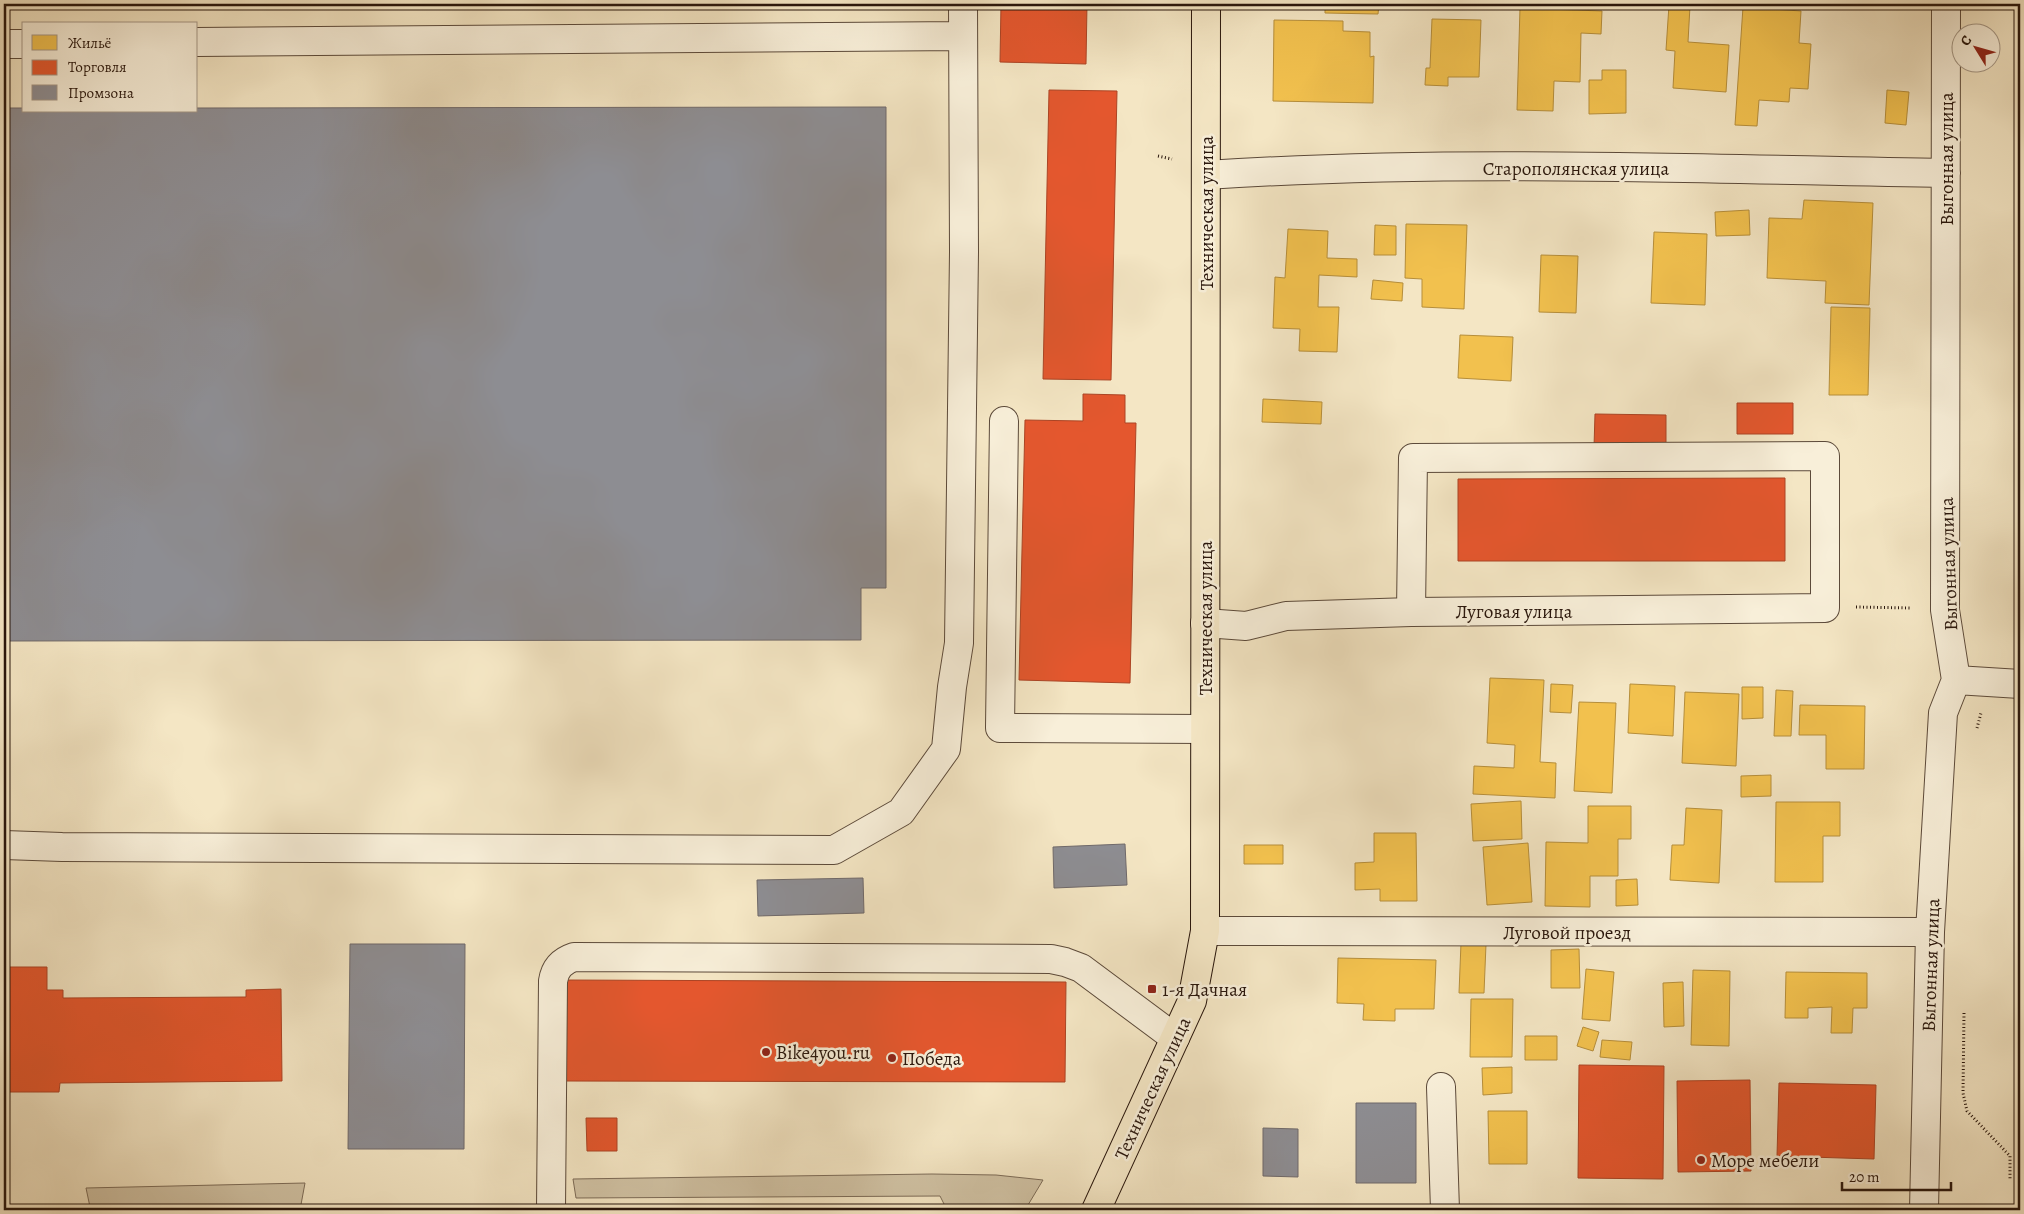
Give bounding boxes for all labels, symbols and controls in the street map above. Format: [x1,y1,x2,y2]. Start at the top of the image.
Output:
legend [22,22,198,112]
north arrow [1952,22,2002,72]
text: С [1956,31,1976,50]
text: Жильё [68,33,111,53]
text: Торговля [68,57,126,77]
text: Промзона [68,83,134,103]
street label: Выгонная улица [1934,92,1960,226]
street label: Техническая улица [1194,135,1220,290]
street label: Старополянская улица [1483,156,1670,182]
street label: Выгонная улица [1934,496,1964,631]
street label: Техническая улица [1193,540,1219,695]
street label: Луговая улица [1455,599,1573,625]
street label: Выгонная улица [1916,898,1946,1032]
street label: Луговой проезд [1503,920,1631,946]
place label: 1-я Дачная [1162,977,1247,1003]
marker: 1-я Дачная [1146,983,1158,995]
street label: Техническая улица [1108,1013,1197,1164]
place label: Bike4you.ru [776,1040,871,1066]
marker: Bike4you.ru [760,1046,772,1058]
place label: Победа [902,1046,962,1072]
marker: Победа [886,1052,898,1064]
place label: Море мебели [1711,1148,1819,1174]
marker: Море мебели [1695,1154,1707,1166]
scale bar [1842,1159,1950,1191]
text: 20 m [1849,1167,1880,1187]

